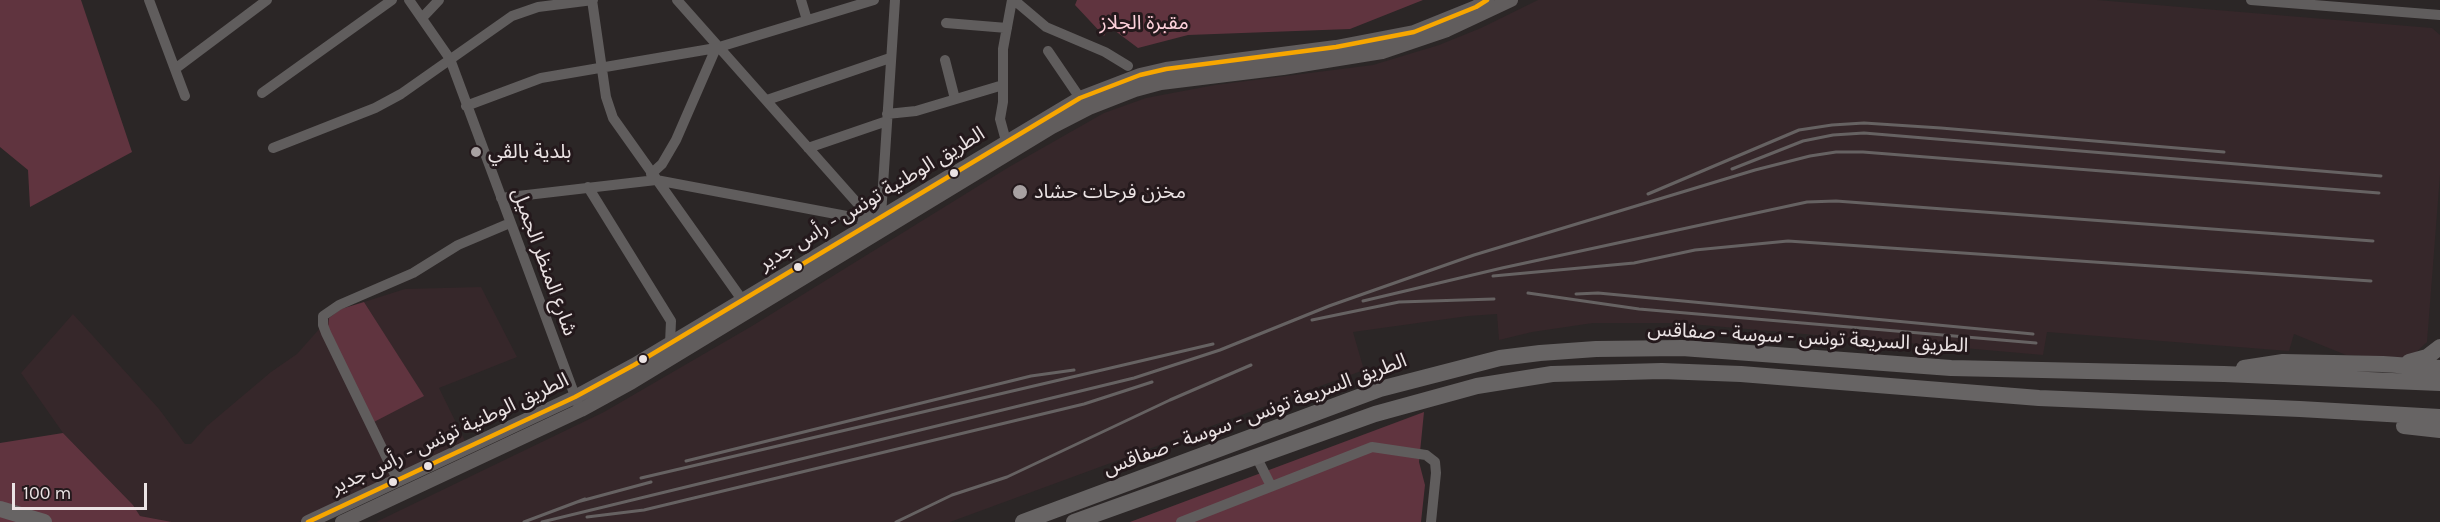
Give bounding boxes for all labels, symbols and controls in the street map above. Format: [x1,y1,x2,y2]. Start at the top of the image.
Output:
park label: مقبرة الجلاز [1099,11,1189,35]
street label: الطريق الوطنية تونس - رأس جدير [755,122,989,276]
place label: بلدية بالڤي [488,140,571,164]
marker: بلدية بالڤي [469,145,483,159]
unlabelled marker [948,167,960,179]
place label: مخزن فرحات حشاد [1034,180,1186,204]
marker: مخزن فرحات حشاد [1011,183,1029,201]
street label: شارع المنظر الجميل [506,185,582,339]
unlabelled marker [792,261,804,273]
street label: الطريق السريعة تونس - سوسة - صفاقس [1647,318,1969,358]
street label: الطريق السريعة تونس - سوسة - صفاقس [1100,349,1410,481]
unlabelled marker [637,353,649,365]
street label: الطريق الوطنية تونس - رأس جدير [327,368,573,500]
unlabelled marker [422,460,434,472]
scale bar [15,471,150,509]
unlabelled marker [387,476,399,488]
text: 100 m [23,482,71,504]

